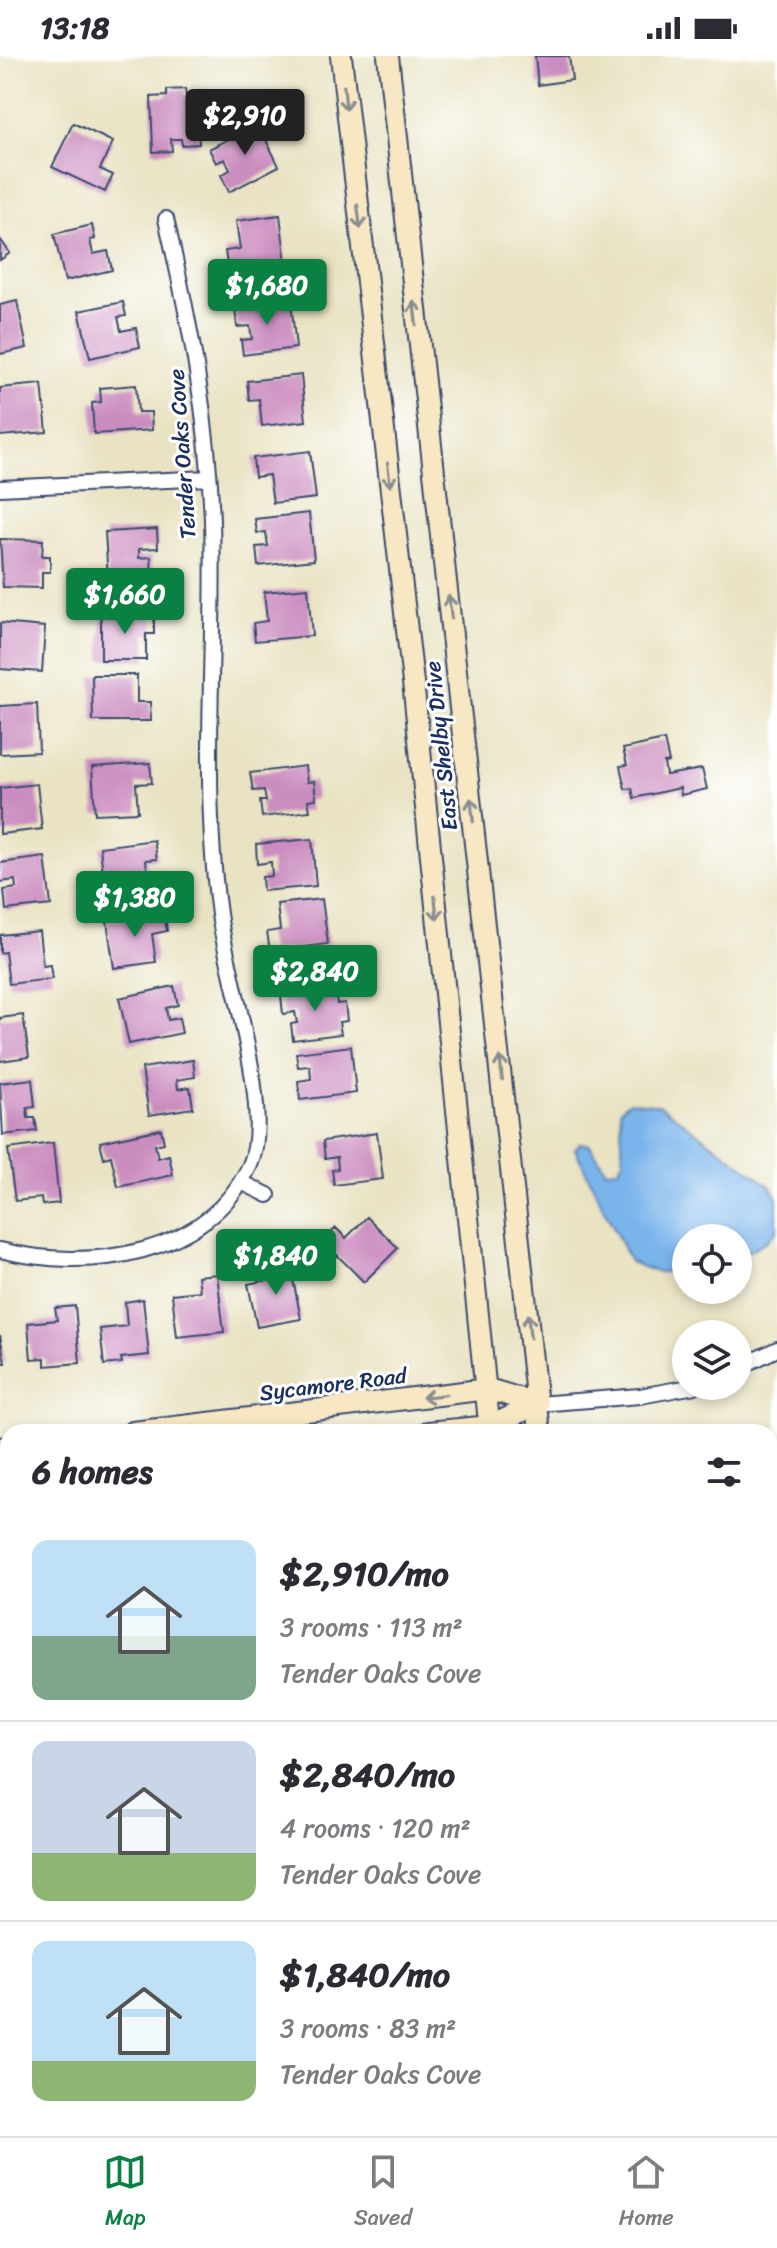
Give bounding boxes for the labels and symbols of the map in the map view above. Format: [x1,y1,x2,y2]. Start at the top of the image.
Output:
one-way arrow [338,84,353,111]
pin: $2,910 [180,89,310,157]
one-way arrow [351,203,366,230]
pin: $1,680 [202,259,332,327]
one-way arrow [408,300,423,327]
street label: Tender Oaks Cove [157,368,207,540]
one-way arrow [381,462,396,488]
pin: $1,660 [60,568,190,636]
one-way arrow [442,595,457,620]
street label: East Shelby Drive [413,659,469,833]
one-way arrow [465,797,480,823]
pin: $1,380 [70,871,200,939]
one-way arrow [428,894,443,921]
pin: $2,840 [250,945,380,1013]
one-way arrow [493,1055,508,1082]
pin: $1,840 [211,1229,341,1297]
one-way arrow [522,1314,537,1340]
street label: Sycamore Road [257,1355,410,1412]
one-way arrow [421,1388,448,1403]

